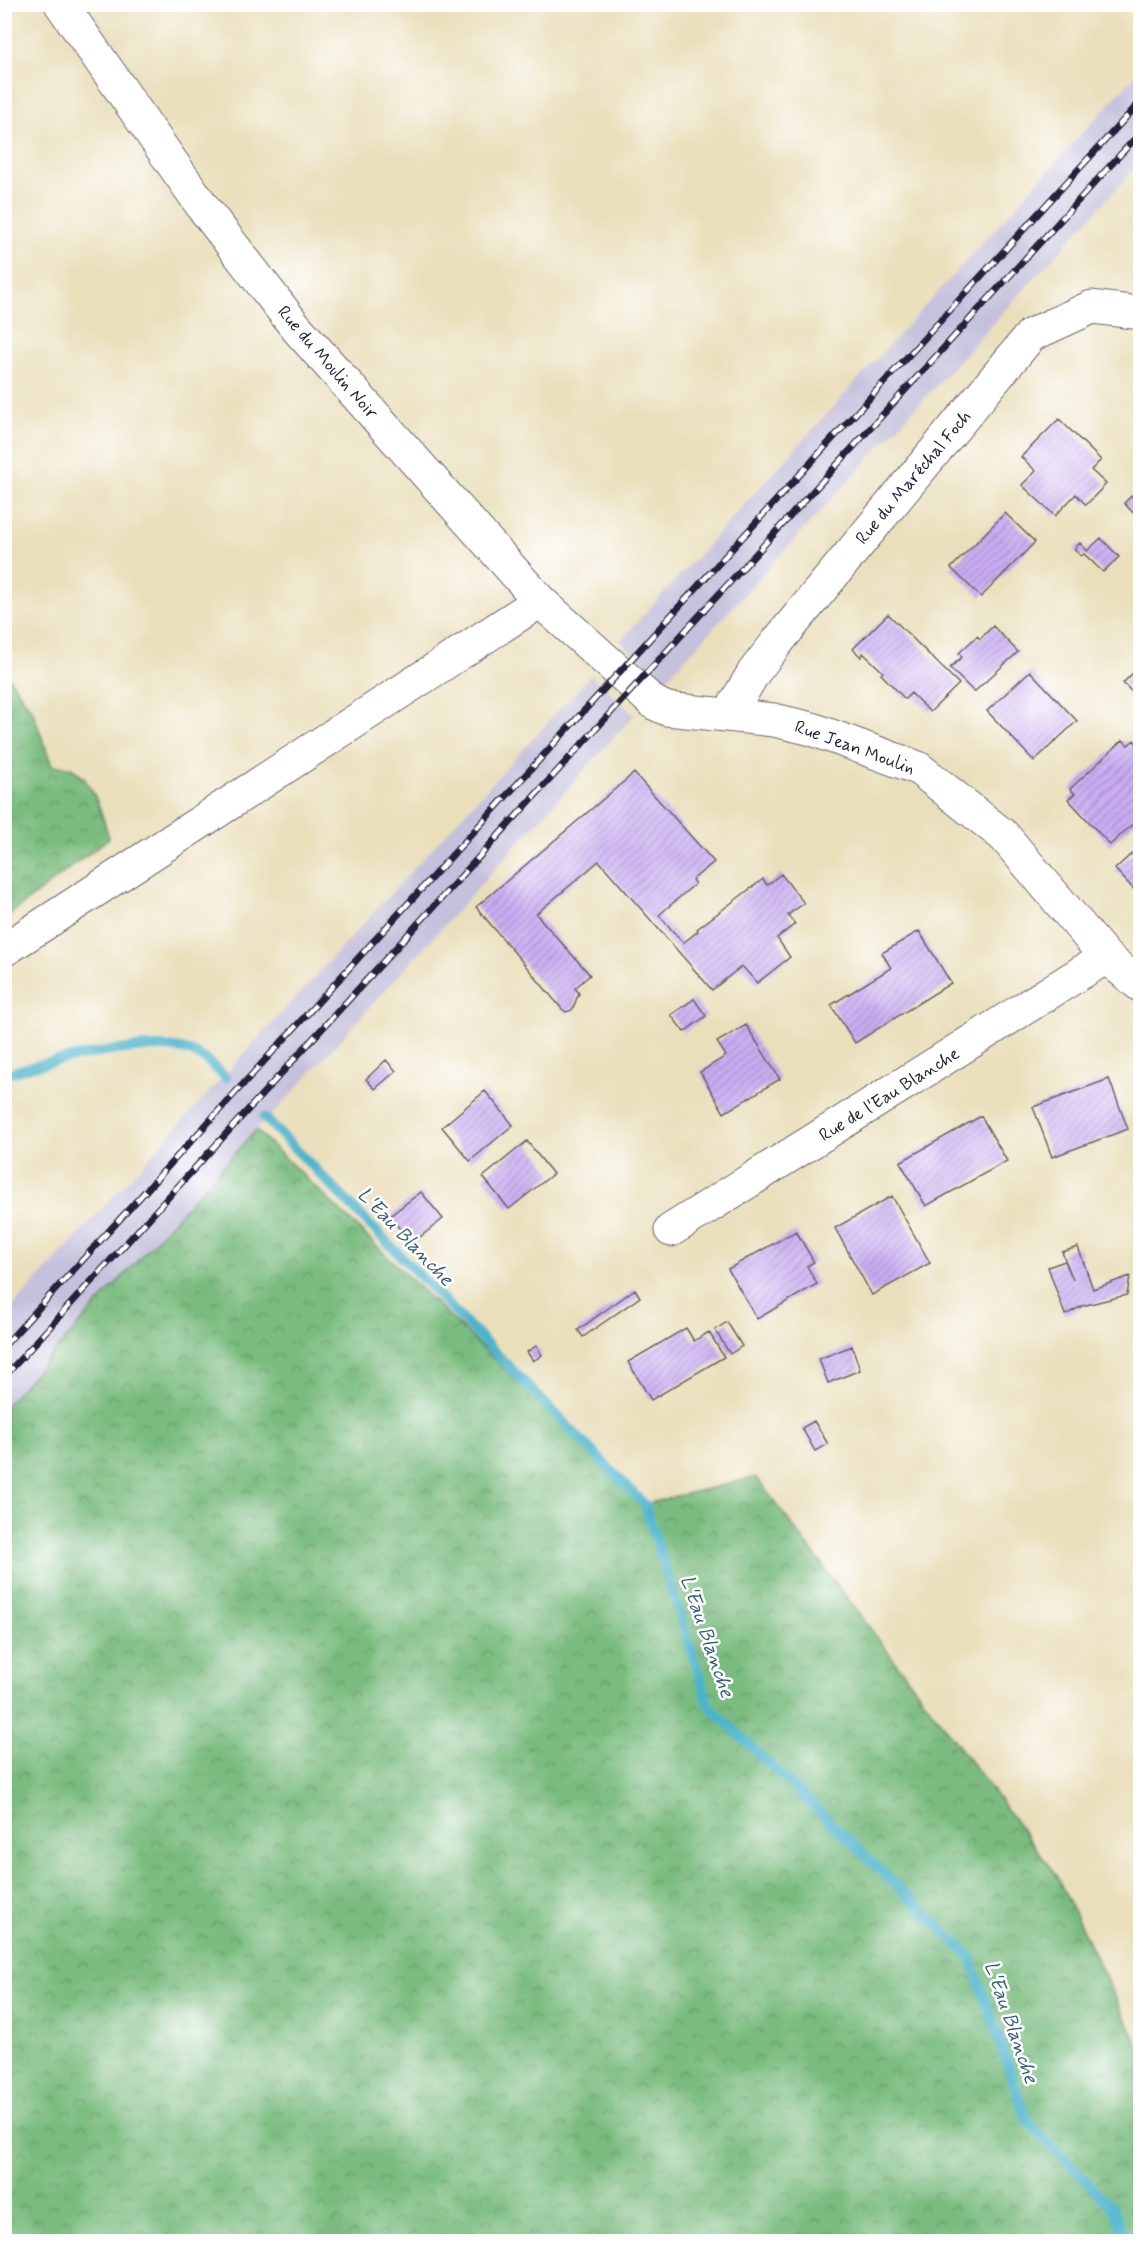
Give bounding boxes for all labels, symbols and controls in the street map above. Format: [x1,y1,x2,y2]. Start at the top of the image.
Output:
street label: Rue du Moulin Noir [271,301,383,425]
street label: Rue du Maréchal Foch [850,405,977,550]
street label: Rue Jean Moulin [791,715,918,781]
street label: Rue de l'Eau Blanche [815,1042,964,1148]
water label: L'Eau Blanche [351,1182,460,1293]
water label: L'Eau Blanche [673,1572,740,1702]
water label: L'Eau Blanche [977,1958,1044,2088]

